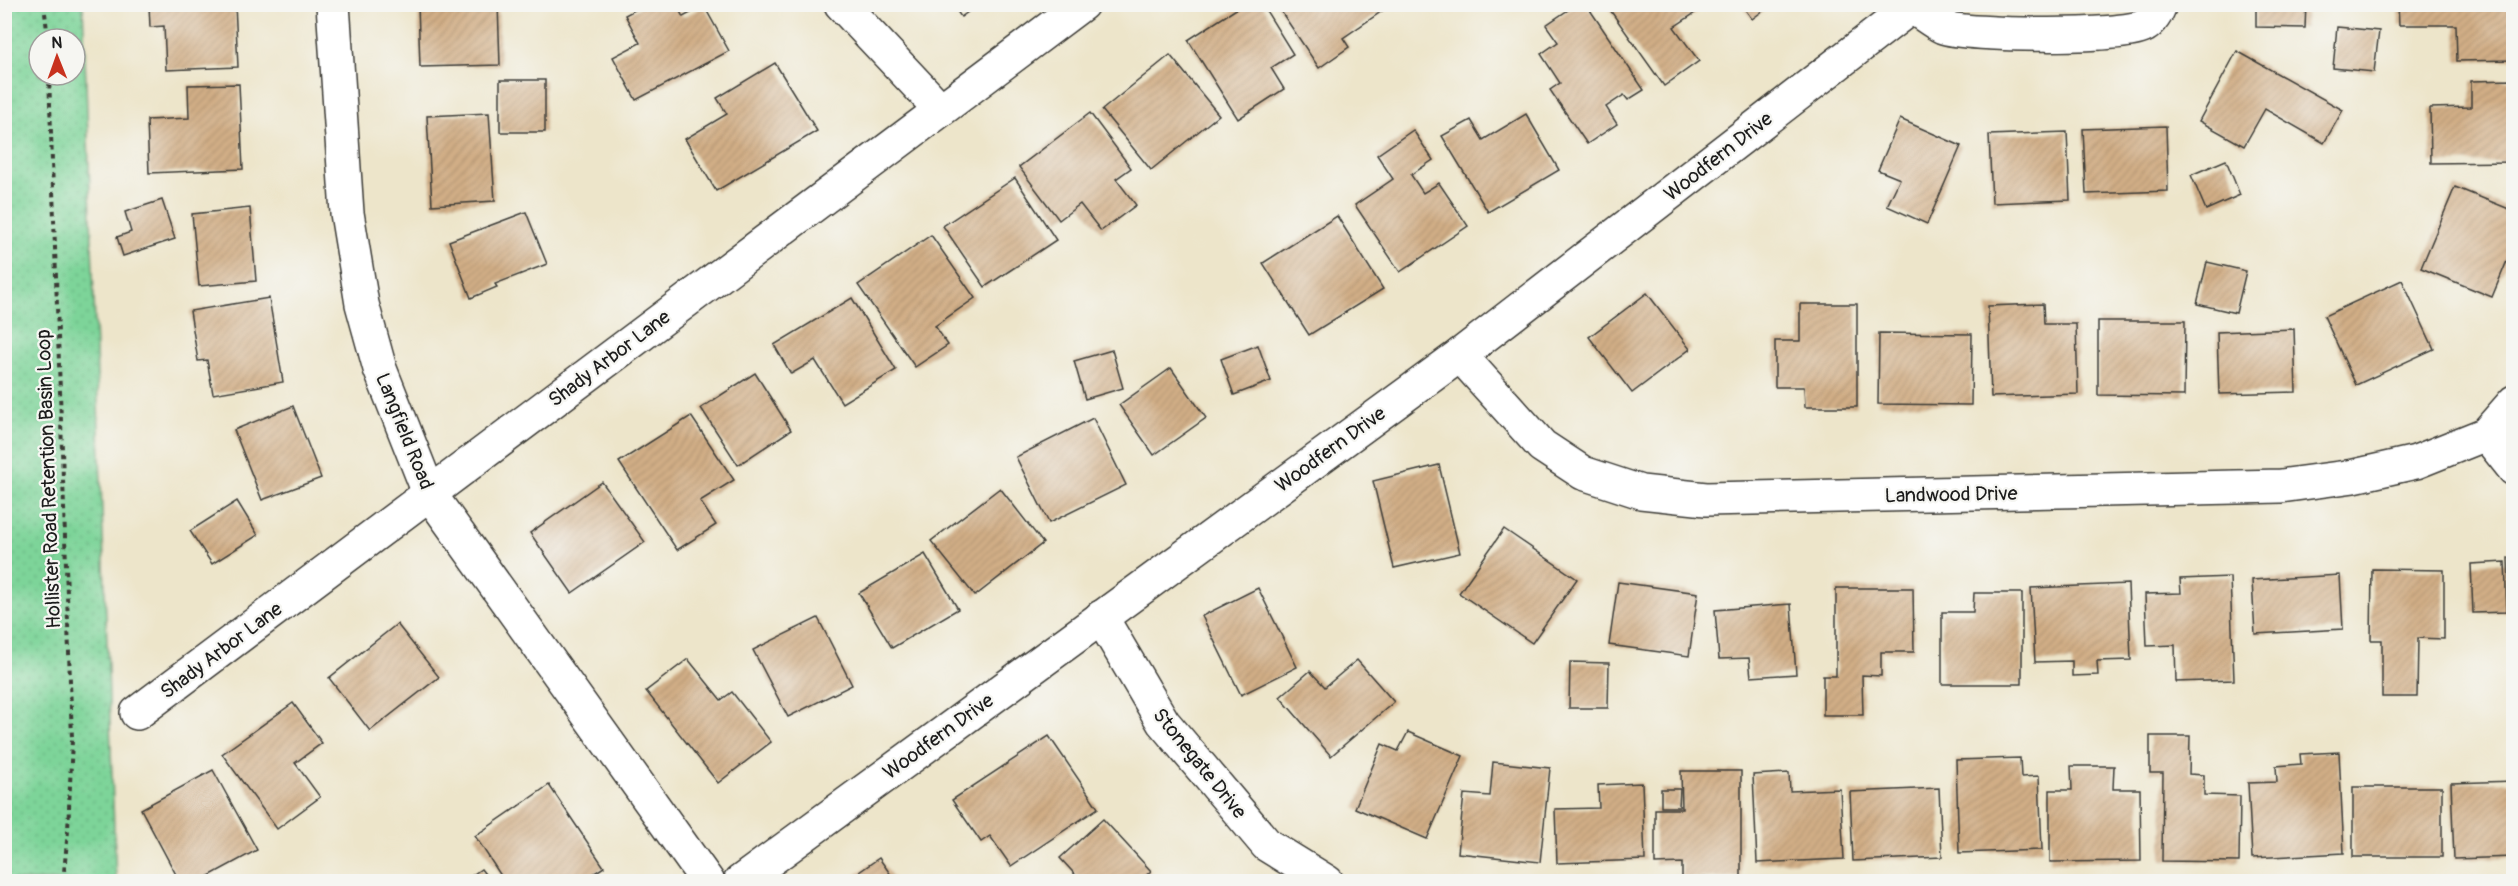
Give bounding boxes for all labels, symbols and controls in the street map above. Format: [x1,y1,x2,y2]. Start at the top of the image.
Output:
north arrow [27,27,87,87]
text: N [51,33,63,53]
street label: Woodfern Drive [1659,106,1778,206]
street label: Shady Arbor Lane [543,304,675,412]
street label: Hollister Road Retention Basin Loop [31,329,66,629]
street label: Langfield Road [370,369,439,493]
street label: Woodfern Drive [1270,401,1391,498]
street label: Landwood Drive [1884,481,2018,508]
street label: Shady Arbor Lane [155,596,287,704]
street label: Woodfern Drive [878,688,999,785]
street label: Stonegate Drive [1147,703,1252,824]

